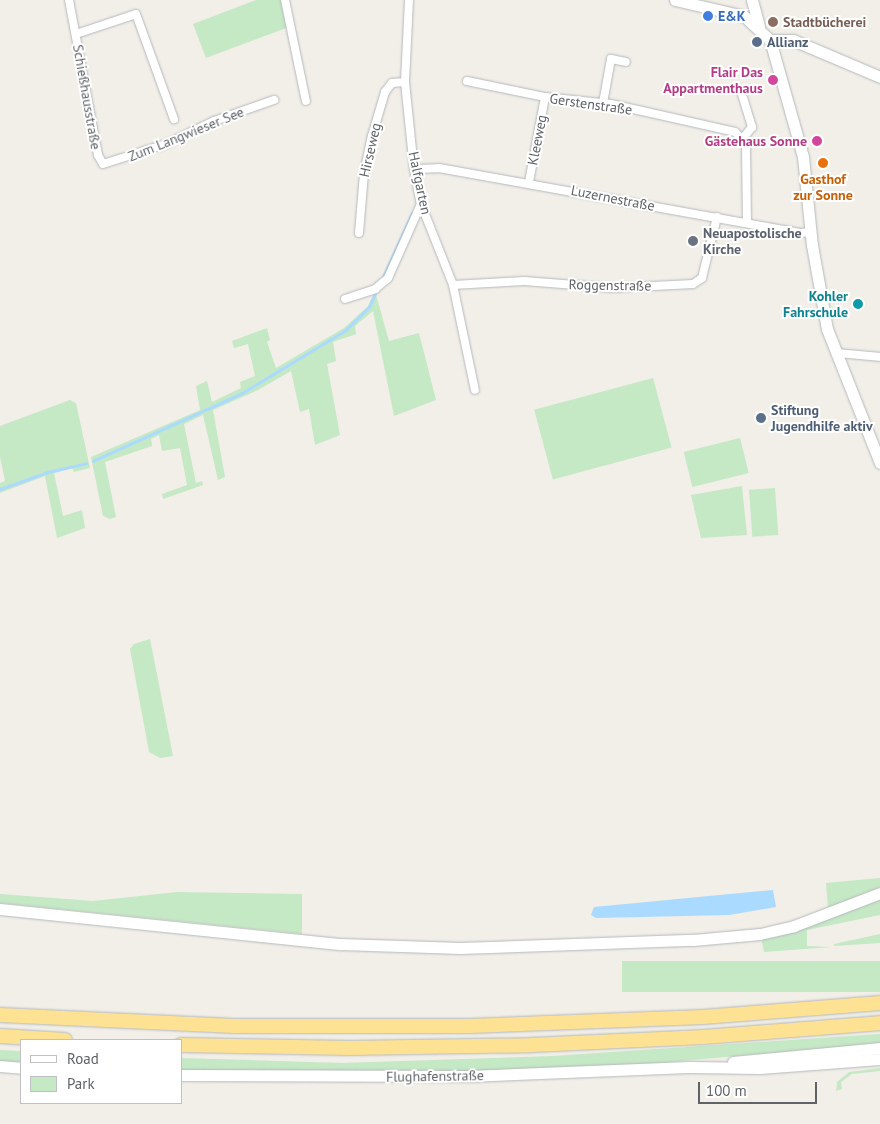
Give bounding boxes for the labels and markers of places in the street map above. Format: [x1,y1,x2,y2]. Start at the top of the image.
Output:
place label: E&K [718,8,745,24]
marker: E&K [702,10,714,22]
place label: Stadtbücherei [783,14,866,30]
marker: Stadtbücherei [767,16,779,28]
place label: Allianz [767,34,808,50]
marker: Allianz [751,36,763,48]
place label: Flair Das Appartmenthaus [663,64,763,96]
marker: Flair Das Appartmenthaus [767,74,779,86]
place label: Gästehaus Sonne [705,133,807,149]
marker: Gästehaus Sonne [811,135,823,147]
marker: Gasthof zur Sonne [817,157,829,169]
place label: Gasthof zur Sonne [793,171,853,203]
place label: Neuapostolische Kirche [703,225,802,258]
marker: Neuapostolische Kirche [687,235,699,247]
place label: Kohler Fahrschule [783,288,848,321]
marker: Kohler Fahrschule [852,298,864,310]
place label: Stiftung Jugendhilfe aktiv [771,402,873,434]
marker: Stiftung Jugendhilfe aktiv [755,412,767,424]

